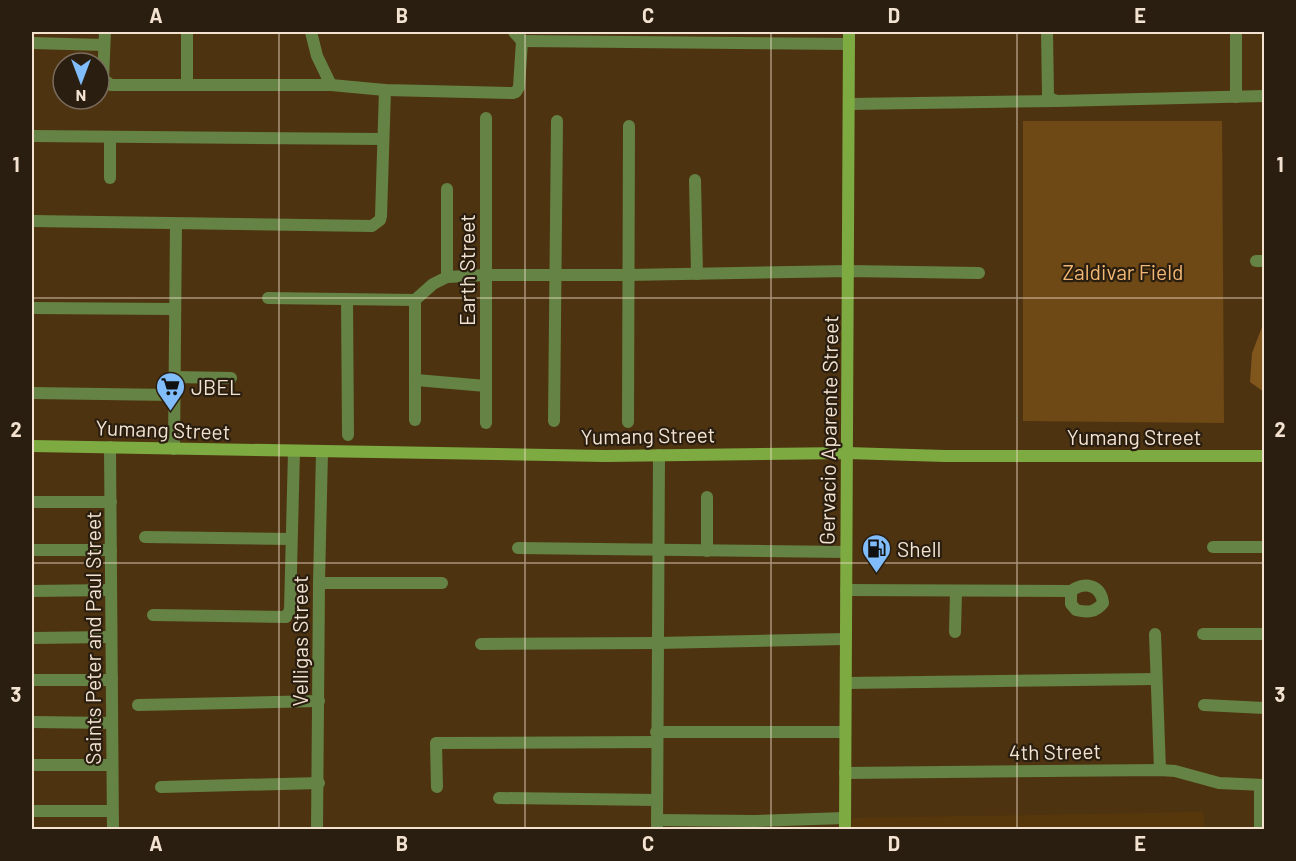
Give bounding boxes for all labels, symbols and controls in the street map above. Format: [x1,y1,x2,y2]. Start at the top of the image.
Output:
text: A [149,3,163,27]
text: B [396,3,408,27]
text: C [642,3,654,27]
text: D [888,3,900,27]
text: E [1134,3,1146,27]
north arrow [51,51,111,111]
text: N [76,87,86,106]
text: 1 [12,152,20,176]
text: 1 [1276,152,1284,176]
street label: Earth Street [454,214,479,326]
park label: Zaldivar Field [1062,259,1184,284]
street label: Gervacio Aparente Street [813,315,843,545]
supermarket icon: JBEL [154,370,186,412]
place label: JBEL [191,374,241,399]
street label: Yumang Street [95,414,231,444]
text: 2 [10,417,22,441]
text: 2 [1274,417,1286,441]
street label: Yumang Street [580,421,716,449]
street label: Yumang Street [1067,424,1201,449]
street label: Saints Peter and Paul Street [80,511,105,765]
fuel station icon: Shell [860,532,892,574]
place label: Shell [897,536,941,561]
street label: Velligas Street [287,575,312,707]
text: 3 [11,682,21,706]
text: 3 [1275,682,1285,706]
street label: 4th Street [1009,738,1101,764]
text: A [149,831,163,855]
text: B [396,831,408,855]
text: C [642,831,654,855]
text: D [888,831,900,855]
text: E [1134,831,1146,855]

